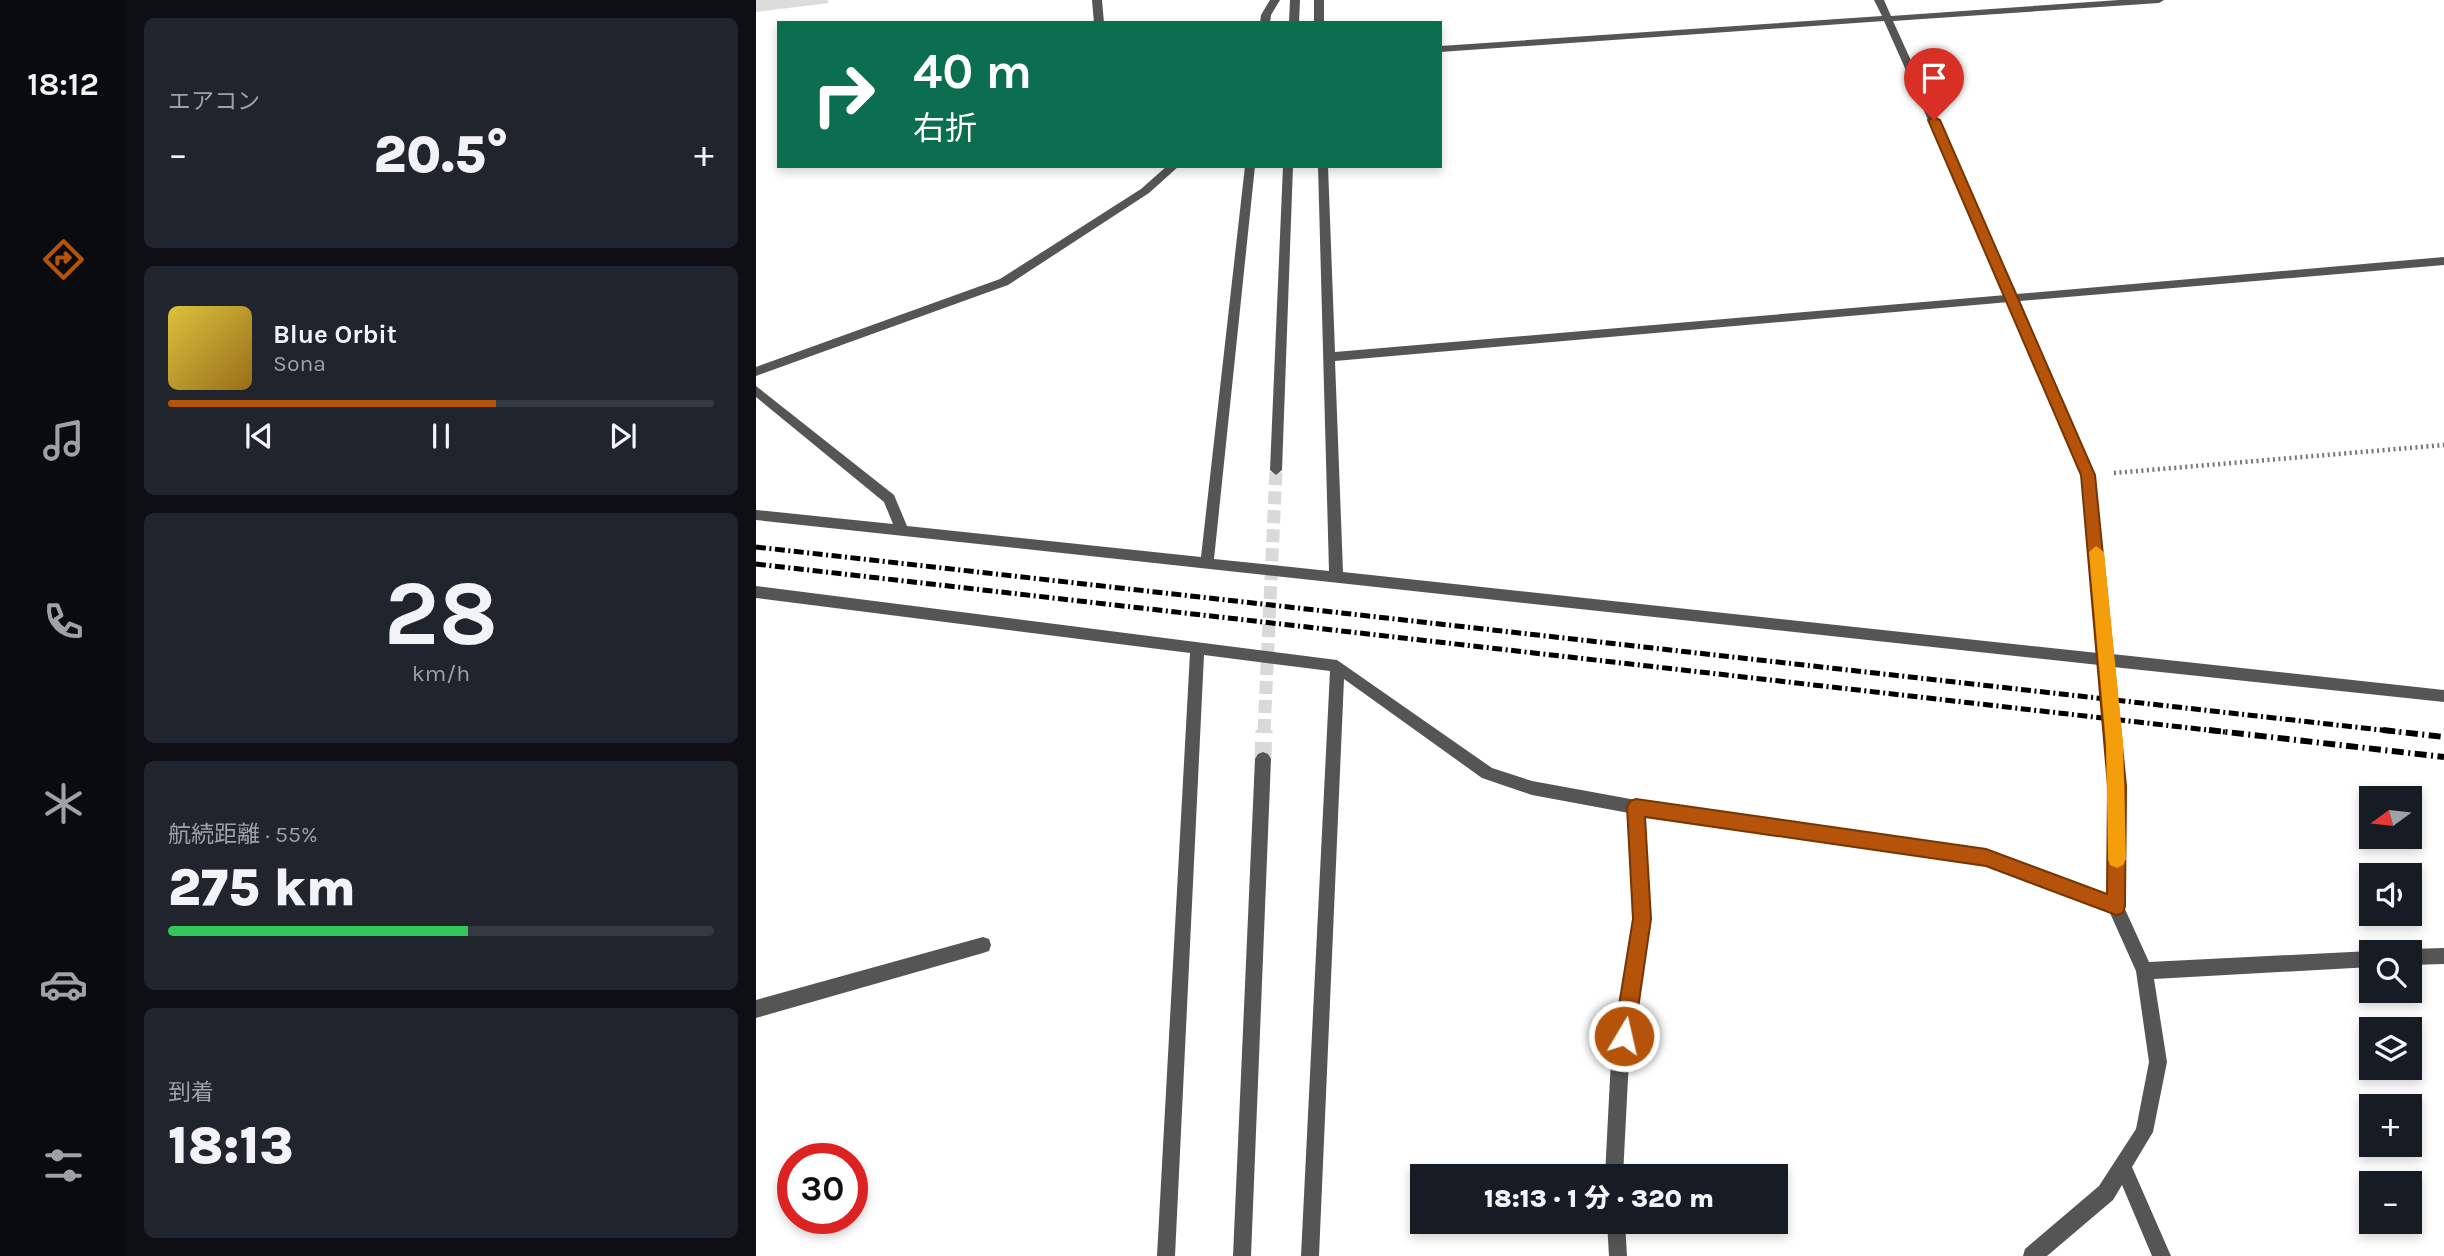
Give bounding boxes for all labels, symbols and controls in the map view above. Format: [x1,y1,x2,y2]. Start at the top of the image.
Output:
text: 40 m [913,43,1032,100]
pin [1904,48,1964,120]
icon: right [798,49,889,140]
icon: arrive [1915,59,1953,97]
text: 18:12 [27,66,99,103]
text: エアコン [168,88,260,115]
text: 右折 [913,110,977,147]
text: 20.5° [373,124,509,185]
text: − [168,132,188,177]
text: + [694,132,714,177]
icon: directions [39,235,88,284]
text: Blue Orbit [273,319,397,350]
text: Sona [273,350,326,377]
icon: music [39,416,88,465]
icon: previous [240,417,278,455]
icon: pause [422,417,460,455]
icon: next [604,417,642,455]
text: 28 [384,561,498,667]
icon: phone [39,597,88,646]
text: km/h [412,660,470,687]
icon: climate [39,779,88,828]
north arrow [2359,786,2422,849]
map controls [2359,786,2422,1234]
text: 航続距離 · 55% [168,821,318,848]
text: 275 km [168,857,356,918]
button: sound [2359,863,2422,926]
button: search [2359,940,2422,1003]
icon: car [39,960,88,1009]
position arrow [1587,999,1661,1073]
button: layers [2359,1017,2422,1080]
text: 到着 [168,1079,214,1106]
button: + [2359,1094,2422,1157]
text: 18:13 [168,1115,294,1176]
icon: filters [39,1141,88,1190]
speed limit sign: 30 [777,1143,868,1234]
button: − [2359,1171,2422,1234]
text: 18:13 · 1 分 · 320 m [1484,1183,1714,1214]

